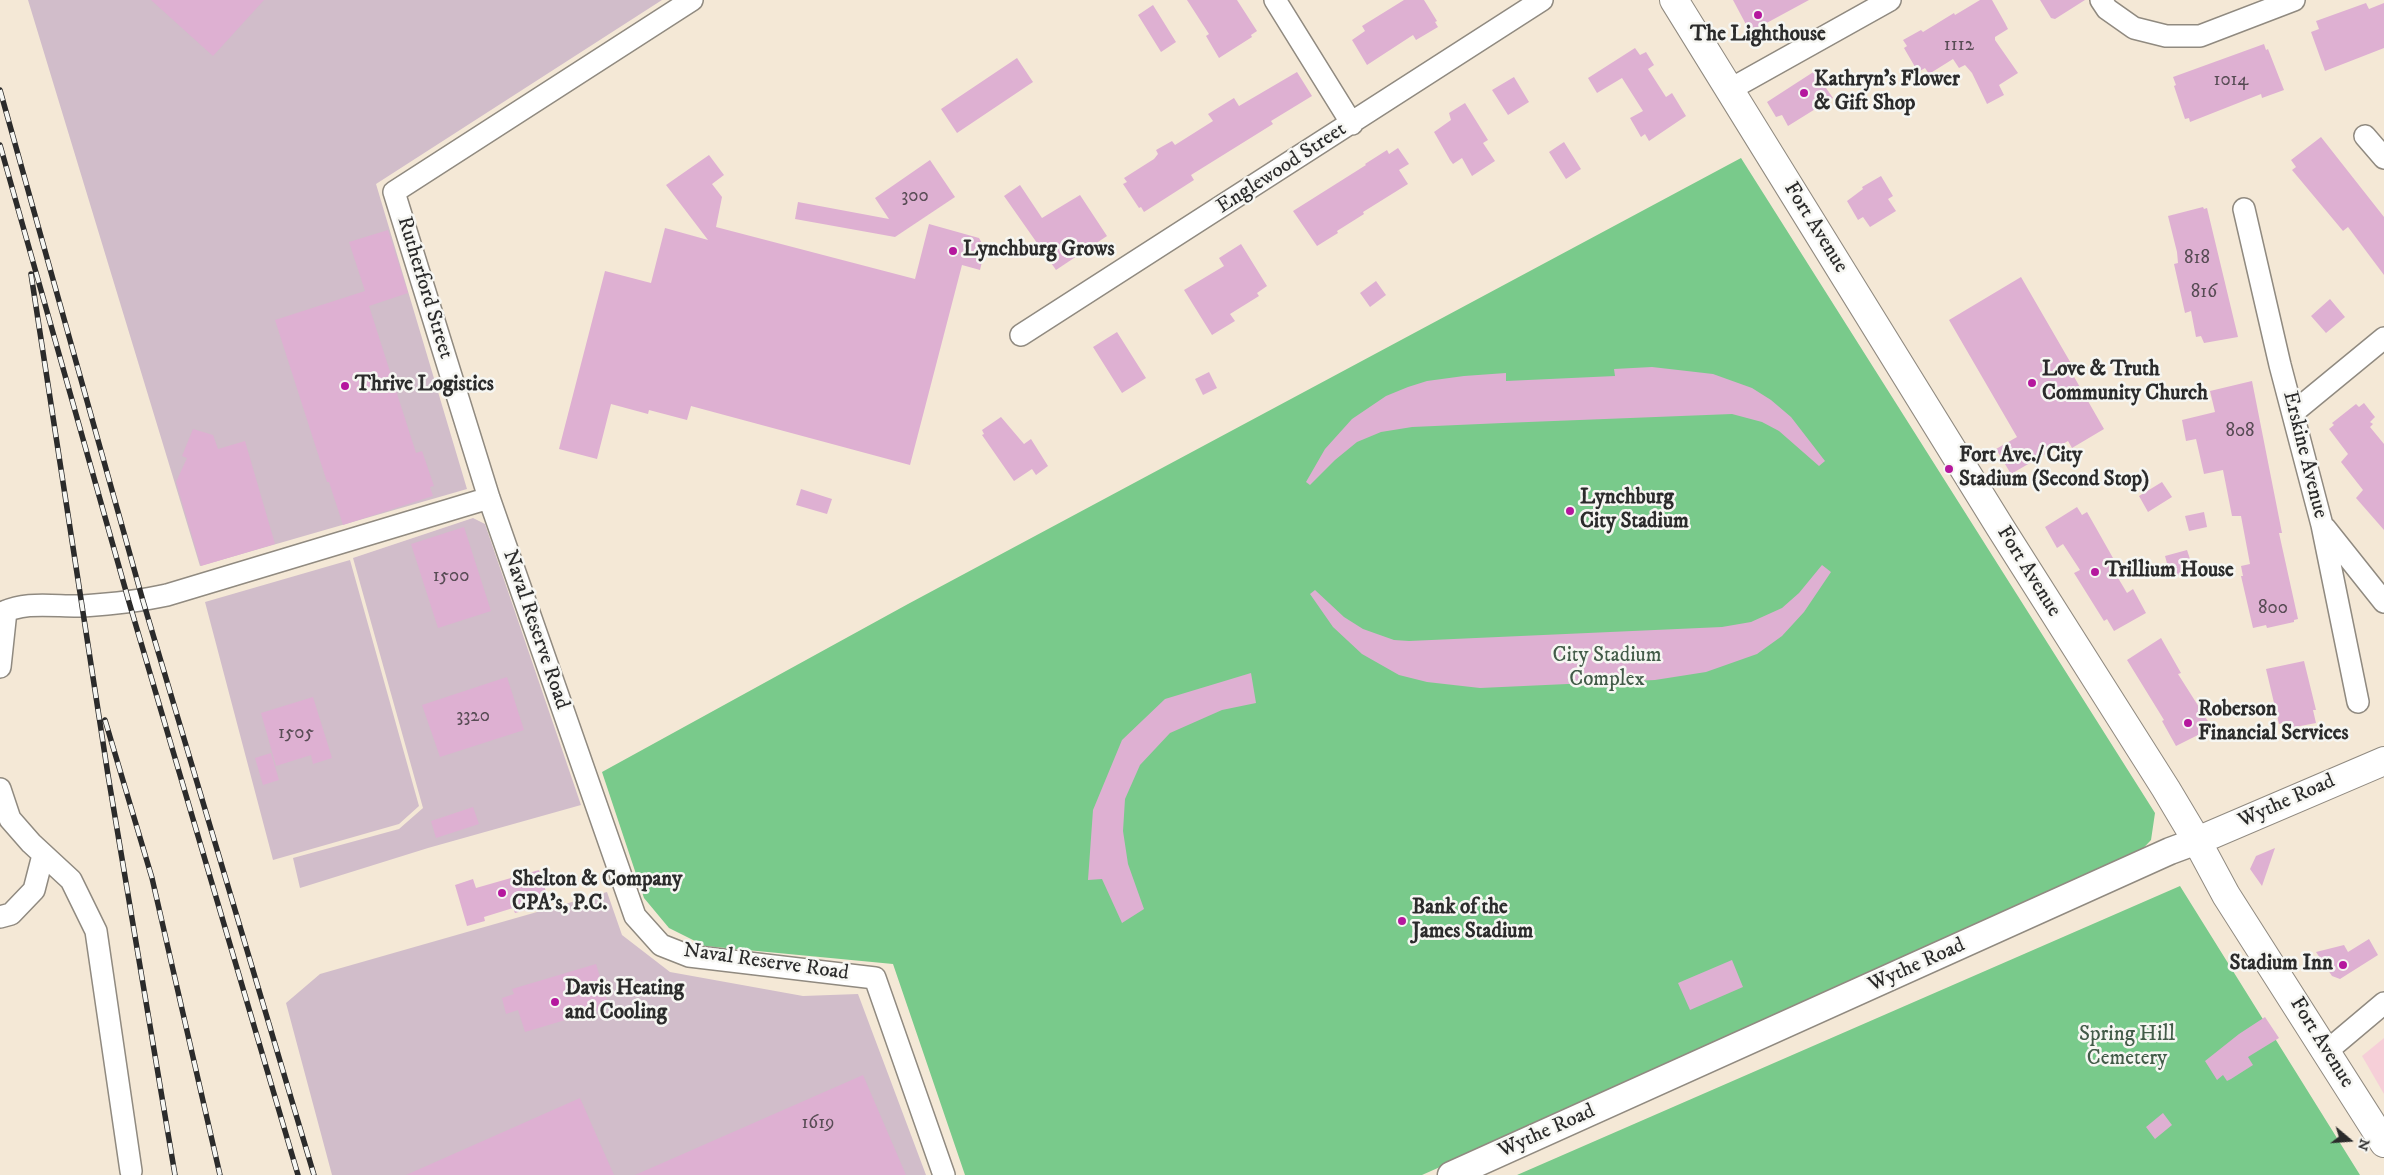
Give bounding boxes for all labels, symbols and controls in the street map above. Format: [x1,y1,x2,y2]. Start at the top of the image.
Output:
marker: The Lighthouse [1752,9,1764,21]
place label: The Lighthouse [1690,23,1826,49]
house number: 1112 [1944,35,1974,57]
place label: Kathryn's Flower & Gift Shop [1814,68,1960,118]
house number: 1014 [2214,70,2248,92]
marker: Kathryn's Flower & Gift Shop [1798,87,1810,99]
street label: Englewood Street [1212,118,1352,220]
street label: Fort Avenue [1777,178,1853,278]
house number: 300 [901,186,929,208]
street label: Rutherford Street [390,214,458,362]
place label: Lynchburg Grows [963,238,1114,264]
marker: Lynchburg Grows [947,245,959,257]
house number: 818 [2184,248,2210,270]
house number: 816 [2191,282,2217,304]
place label: Love & Truth Community Church [2042,358,2208,408]
place label: Thrive Logistics [355,373,494,399]
marker: Love & Truth Community Church [2026,377,2038,389]
marker: Thrive Logistics [339,380,351,392]
street label: Erskine Avenue [2276,389,2332,521]
house number: 808 [2225,421,2255,443]
place label: Fort Ave./ City Stadium (Second Stop) [1959,444,2149,494]
marker: Fort Ave./ City Stadium (Second Stop) [1943,463,1955,475]
place label: Lynchburg City Stadium [1580,486,1689,536]
marker: Lynchburg City Stadium [1564,505,1576,517]
street label: Fort Avenue [1990,522,2066,622]
street label: Naval Reserve Road [496,547,574,713]
place label: Trillium House [2105,559,2234,585]
house number: 1500 [433,566,469,588]
marker: Trillium House [2089,566,2101,578]
house number: 800 [2258,598,2288,620]
park label: City Stadium Complex [1553,644,1661,694]
place label: Roberson Financial Services [2198,698,2348,748]
house number: 3320 [456,706,490,728]
marker: Roberson Financial Services [2182,717,2194,729]
house number: 1505 [278,723,314,745]
street label: Wythe Road [2235,770,2339,834]
place label: Shelton & Company CPA's, P.C. [512,868,682,918]
marker: Shelton & Company CPA's, P.C. [496,887,508,899]
place label: Bank of the James Stadium [1412,896,1533,946]
marker: Bank of the James Stadium [1396,915,1408,927]
street label: Wythe Road [1865,934,1969,998]
street label: Naval Reserve Road [682,939,850,987]
place label: Stadium Inn [2229,952,2333,978]
marker: Stadium Inn [2337,959,2349,971]
place label: Davis Heating and Cooling [565,977,684,1027]
street label: Fort Avenue [2283,993,2359,1093]
marker: Davis Heating and Cooling [549,996,561,1008]
park label: Spring Hill Cemetery [2079,1023,2175,1073]
street label: Wythe Road [1495,1100,1599,1164]
house number: 1619 [801,1113,835,1135]
north arrow [2324,1115,2374,1165]
text: N [2353,1136,2374,1153]

